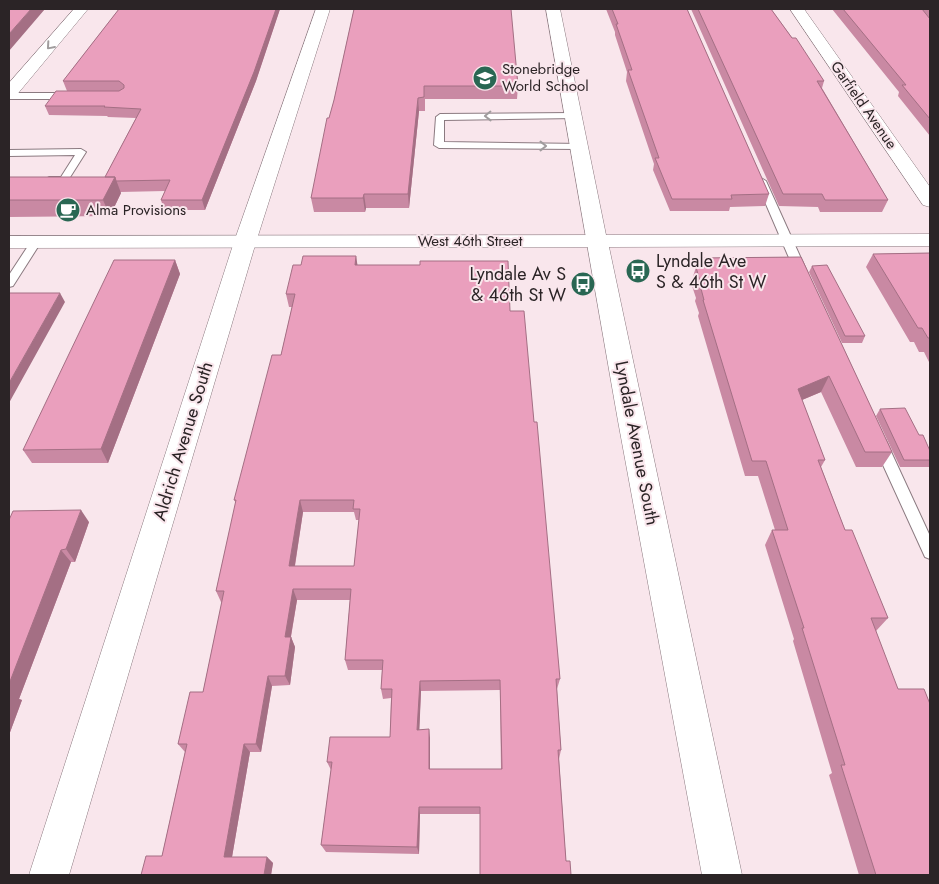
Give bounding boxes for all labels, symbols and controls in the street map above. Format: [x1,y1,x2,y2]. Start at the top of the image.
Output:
one-way arrow [46,40,55,49]
street label: Garfield Avenue [825,56,903,154]
place label: Stonebridge World School [502,58,589,97]
school or university icon: Stonebridge World School [472,65,498,91]
one-way arrow [484,111,492,121]
one-way arrow [539,141,547,151]
cafe icon: Alma Provisions [55,197,81,223]
place label: Alma Provisions [86,199,186,221]
street label: West 46th Street [418,230,523,252]
place label: Lyndale Ave S & 46th St W [656,248,766,295]
bus stop icon: Lyndale Ave S & 46th St W [625,258,651,284]
place label: Lyndale Av S & 46th St W [470,261,566,308]
bus stop icon: Lyndale Av S & 46th St W [570,271,596,297]
street label: Aldrich Avenue South [146,358,220,524]
street label: Lyndale Avenue South [608,359,666,527]

